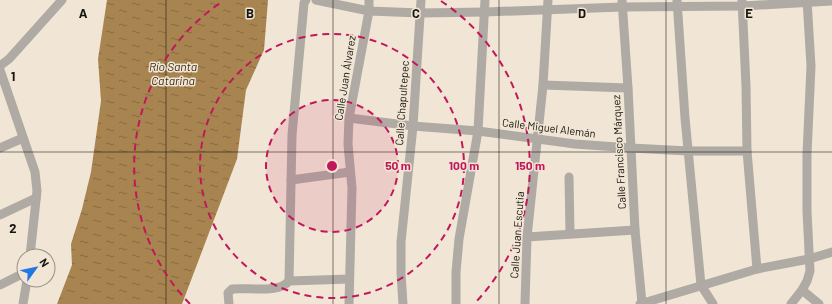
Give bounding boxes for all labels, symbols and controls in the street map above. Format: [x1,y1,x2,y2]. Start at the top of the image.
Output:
text: A [79,5,88,21]
text: B [246,5,254,21]
text: C [412,5,420,21]
text: D [578,5,586,21]
text: E [745,5,753,21]
street label: Calle Juan Álvarez [331,34,358,121]
water label: Río Santa Catarina [149,59,197,87]
street label: Calle Chapultepec [392,60,411,146]
text: 1 [11,68,15,84]
street label: Calle Francisco Márquez [609,94,628,210]
street label: Calle Miguel Alemán [502,115,597,140]
text: 50 m [385,158,411,172]
text: 100 m [449,158,479,172]
text: 150 m [515,158,545,172]
centre of rings [325,159,339,173]
street label: Calle Juan Escutia [507,191,526,279]
text: 2 [9,220,17,236]
north arrow [16,248,56,288]
text: N [37,256,52,269]

